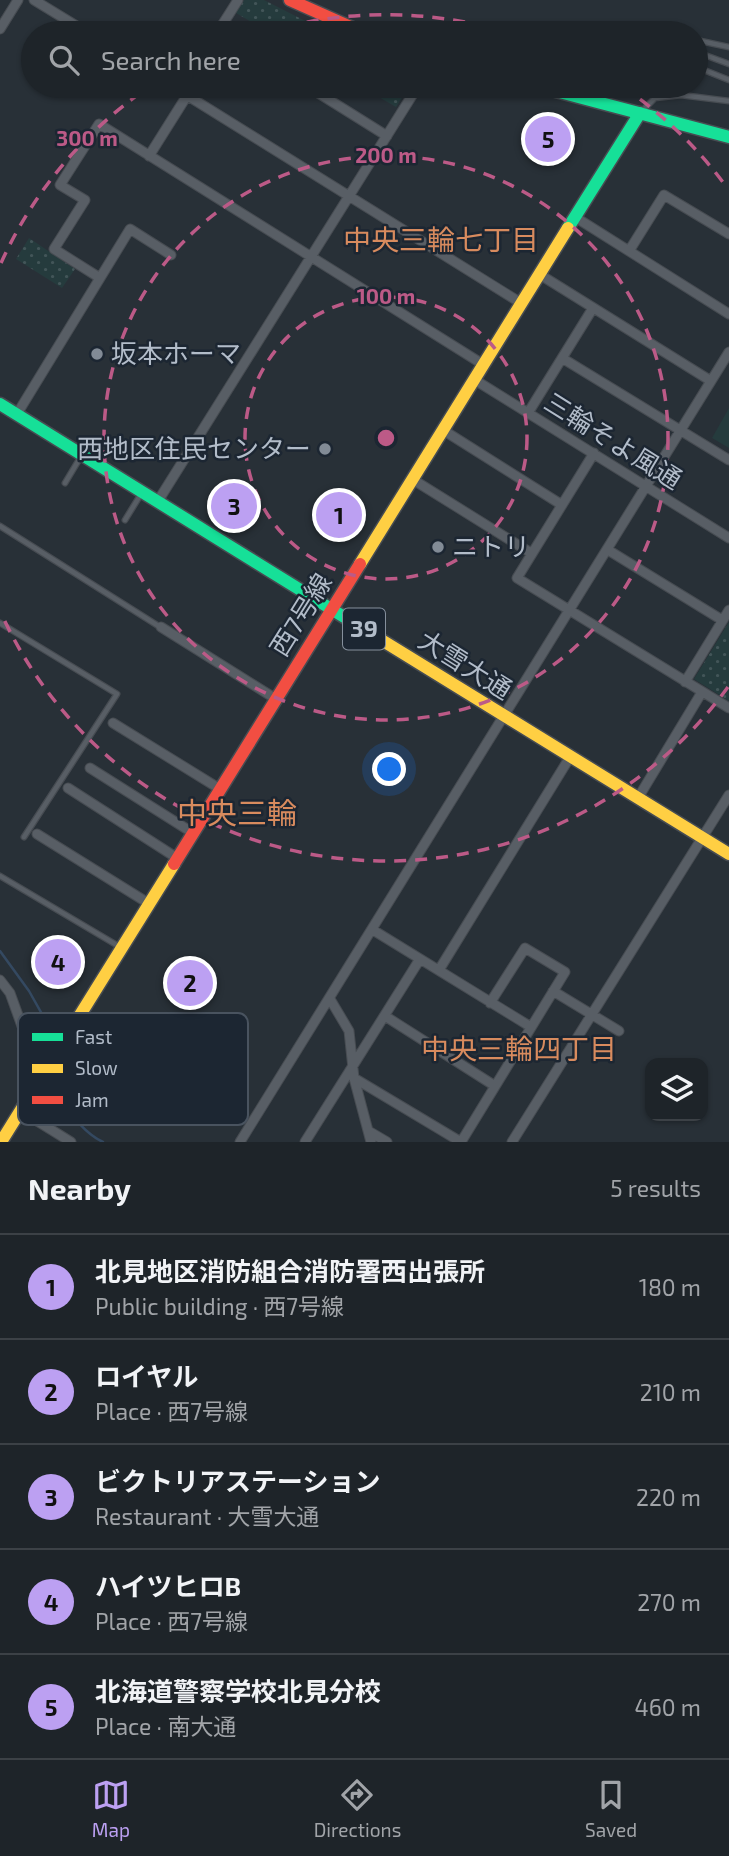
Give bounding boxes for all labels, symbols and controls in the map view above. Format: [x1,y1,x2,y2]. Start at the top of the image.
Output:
search box [21,21,708,98]
icon: search [45,41,83,79]
text: Search here [101,44,241,75]
pin: 5 [525,113,571,165]
text: 300 m [56,125,118,150]
text: 200 m [355,142,417,167]
district label: 中央三輪七丁目 [343,222,539,256]
text: 100 m [357,283,415,308]
place label: 坂本ホーマ [111,337,241,368]
marker: 坂本ホーマ [89,346,105,362]
street label: 三輪そよ風通 [539,385,688,494]
centre of rings [374,426,398,450]
place label: 西地区住民センター [77,432,311,463]
marker: 西地区住民センター [317,441,333,457]
pin: 3 [211,480,257,532]
pin: 1 [316,489,362,541]
place label: ニトリ [452,530,530,561]
marker: ニトリ [430,539,446,555]
street label: 西7号線 [262,567,337,661]
road number: 39 [343,608,385,650]
street label: 大雪大通 [413,623,518,704]
your location [372,752,406,786]
district label: 中央三輪 [177,794,297,830]
pin: 4 [35,936,81,988]
pin: 2 [167,957,213,1009]
legend [18,1013,248,1125]
text: Fast [75,1025,112,1048]
district label: 中央三輪四丁目 [421,1031,617,1065]
text: Slow [75,1056,118,1079]
map controls [645,1058,708,1121]
button: layers [645,1058,708,1121]
text: Jam [75,1088,109,1111]
text: Nearby [28,1170,131,1206]
text: 5 results [610,1174,701,1202]
text: 北見地区消防組合消防署西出張所 [95,1255,485,1286]
text: 1 [46,1273,56,1301]
text: 180 m [639,1273,701,1301]
text: Public building · 西7号線 [95,1292,344,1320]
text: ロイヤル [95,1360,198,1391]
text: 2 [44,1378,58,1406]
text: 210 m [640,1378,701,1406]
text: Place · 西7号線 [95,1397,248,1425]
text: ビクトリアステーション [95,1465,380,1496]
text: 3 [44,1483,58,1511]
text: 220 m [636,1483,701,1511]
text: Restaurant · 大雪大通 [95,1502,319,1530]
text: ハイツヒロB [95,1570,241,1601]
text: 4 [44,1588,58,1616]
text: 270 m [637,1588,701,1616]
text: Place · 西7号線 [95,1607,248,1635]
text: 北海道警察学校北見分校 [95,1675,381,1706]
text: 5 [45,1693,57,1721]
text: 460 m [635,1693,701,1721]
text: Place · 南大通 [95,1712,236,1740]
tab: Map [92,1776,130,1841]
tab: Directions [314,1776,401,1841]
tab: Saved [585,1776,637,1841]

